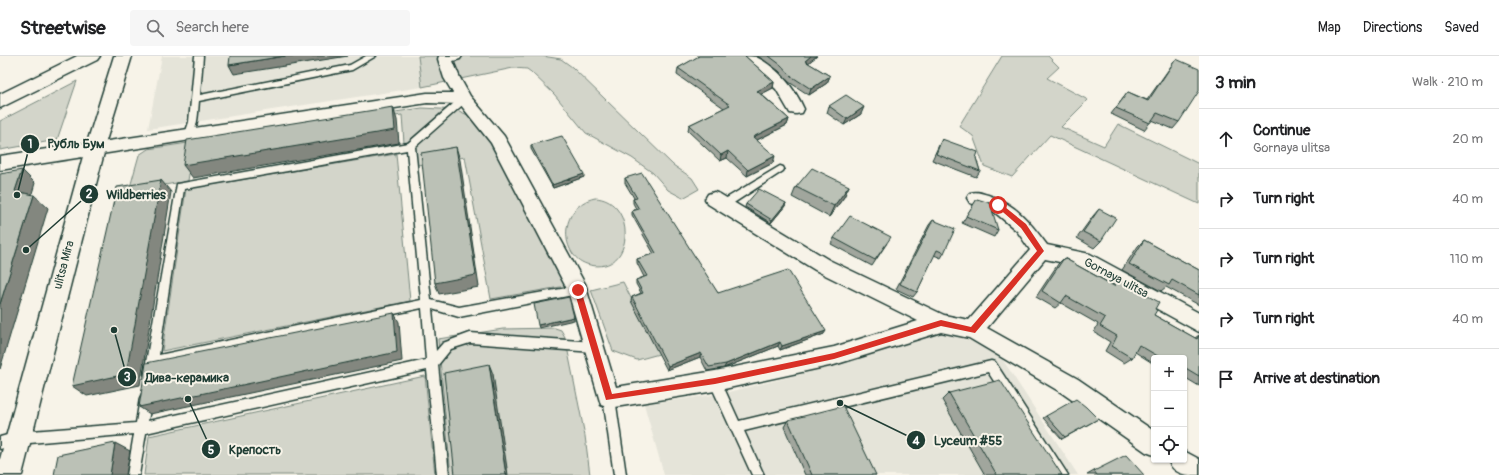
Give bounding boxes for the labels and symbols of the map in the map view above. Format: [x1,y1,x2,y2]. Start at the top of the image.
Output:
callout: Рубль Бум [20,131,113,156]
text: Рубль Бум [47,136,105,152]
text: 1 [28,137,32,152]
callout: Wildberries [79,181,174,206]
text: 2 [86,187,93,202]
text: Wildberries [106,187,166,203]
route start [989,196,1007,214]
street label: ulitsa Mira [50,238,78,291]
street label: Gornaya ulitsa [1081,255,1151,302]
route end [569,281,587,299]
callout: Дива-керамика [117,364,237,389]
text: 3 [124,370,131,385]
text: Дива-керамика [144,370,229,386]
callout: Lyceum #55 [906,428,1011,453]
text: Lyceum #55 [934,433,1002,449]
text: 4 [912,434,920,449]
callout: Крепость [201,437,289,462]
text: Крепость [229,442,281,458]
text: 5 [208,443,215,458]

